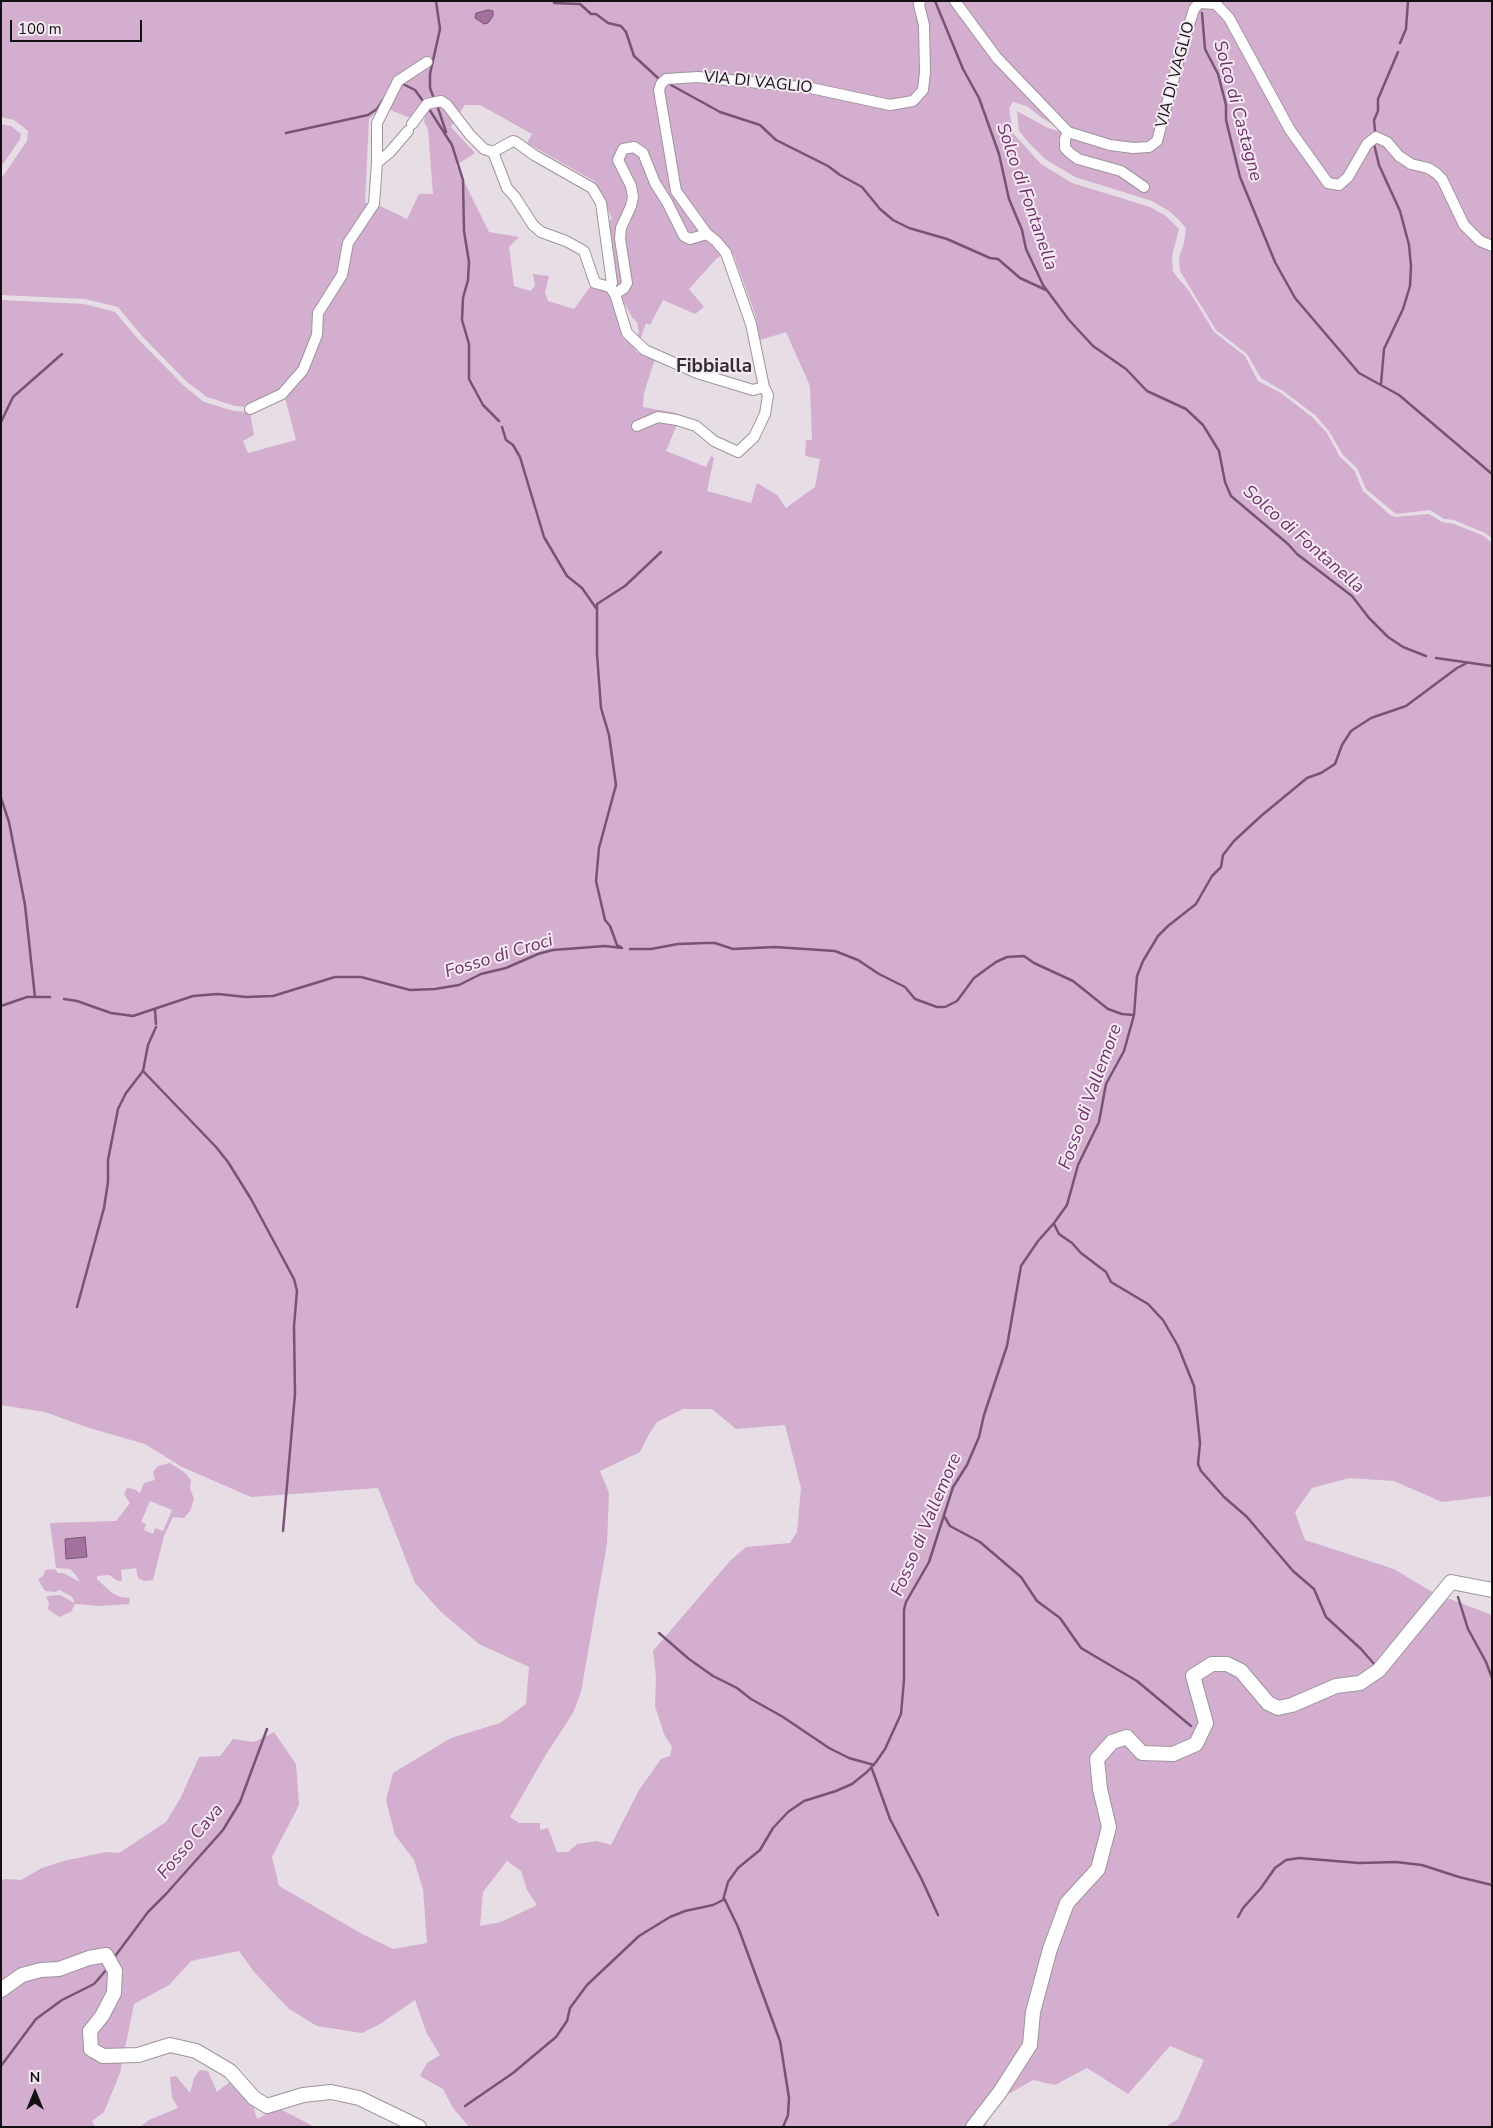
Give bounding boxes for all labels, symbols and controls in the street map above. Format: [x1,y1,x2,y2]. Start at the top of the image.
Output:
scale bar [12,10,145,42]
text: 100 m [18,19,62,39]
street label: VIA DI VAGLIO [1153,20,1199,130]
water label: Solco di Castagne [1208,38,1266,184]
street label: VIA DI VAGLIO [703,68,813,98]
water label: Solco di Fontanella [991,121,1061,273]
district label: Fibbialla [676,356,752,378]
water label: Solco di Fontanella [1238,481,1368,599]
water label: Fosso di Croci [442,930,556,984]
water label: Fosso di Vallemore [1055,1021,1127,1173]
water label: Fosso di Vallemore [887,1450,967,1600]
water label: Fosso Cava [153,1800,229,1884]
north arrow [10,2068,60,2118]
text: N [30,2068,40,2087]

